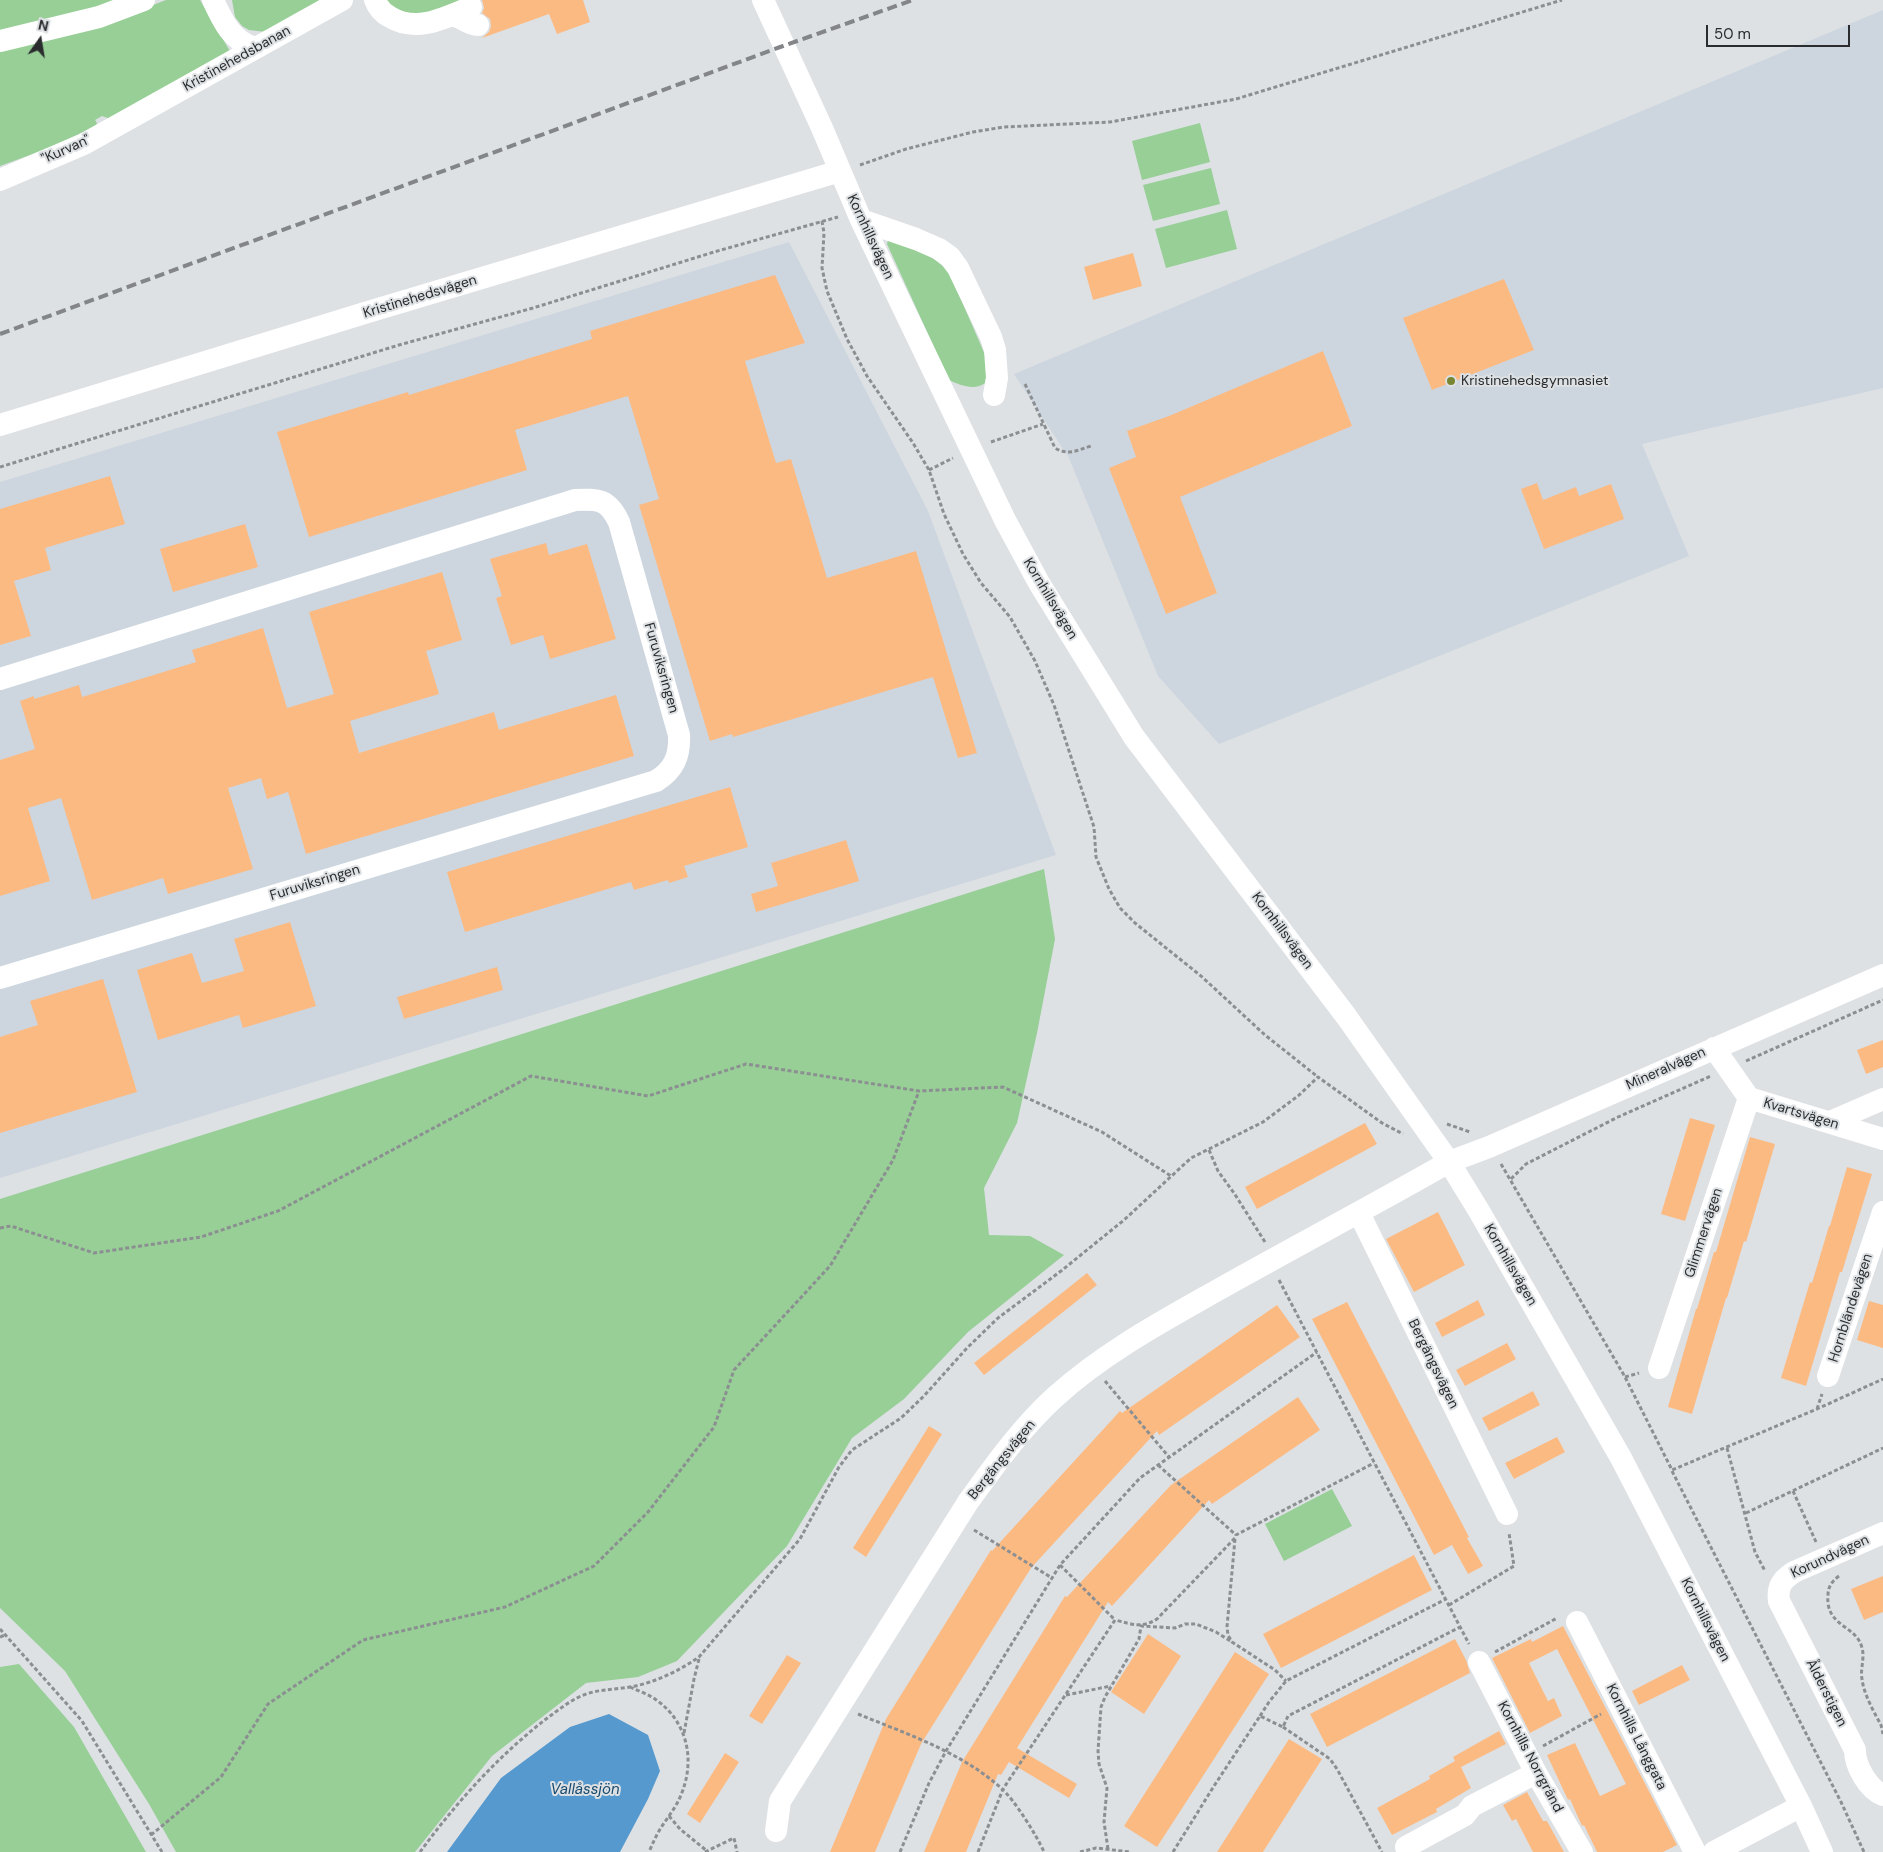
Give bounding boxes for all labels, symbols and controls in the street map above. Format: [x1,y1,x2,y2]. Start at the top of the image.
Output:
north arrow [15,15,65,65]
text: N [36,15,50,35]
scale bar [1708,15,1852,47]
street label: Kristinehedsbanan [180,23,294,95]
text: 50 m [1714,24,1751,44]
street label: "Kurvan" [39,132,93,168]
street label: Kornhillsvägen [843,192,897,282]
street label: Kristinehedsvägen [361,272,479,322]
place label: Kristinehedsgymnasiet [1461,373,1608,389]
marker: Kristinehedsgymnasiet [1445,375,1457,387]
street label: Kornhillsvägen [1019,555,1081,643]
street label: Furuviksringen [640,621,682,715]
street label: Furuviksringen [268,861,362,905]
street label: Kornhillsvägen [1248,889,1316,973]
street label: Mineralvägen [1624,1044,1708,1094]
street label: Kvartsvägen [1761,1095,1841,1133]
street label: Glimmervägen [1682,1186,1726,1280]
street label: Kornhillsvägen [1480,1221,1540,1309]
street label: Hornbländevägen [1826,1252,1876,1364]
street label: Bergängsvägen [1404,1317,1462,1411]
street label: Bergängsvägen [965,1417,1039,1503]
street label: Korundvägen [1788,1532,1872,1582]
street label: Kornhillsvägen [1677,1575,1733,1665]
street label: Ålderstigen [1802,1656,1850,1730]
street label: Kornhills Långgata [1602,1681,1670,1793]
street label: Kornhills Norrgränd [1494,1699,1566,1815]
water label: Vallåssjön [550,1781,620,1799]

